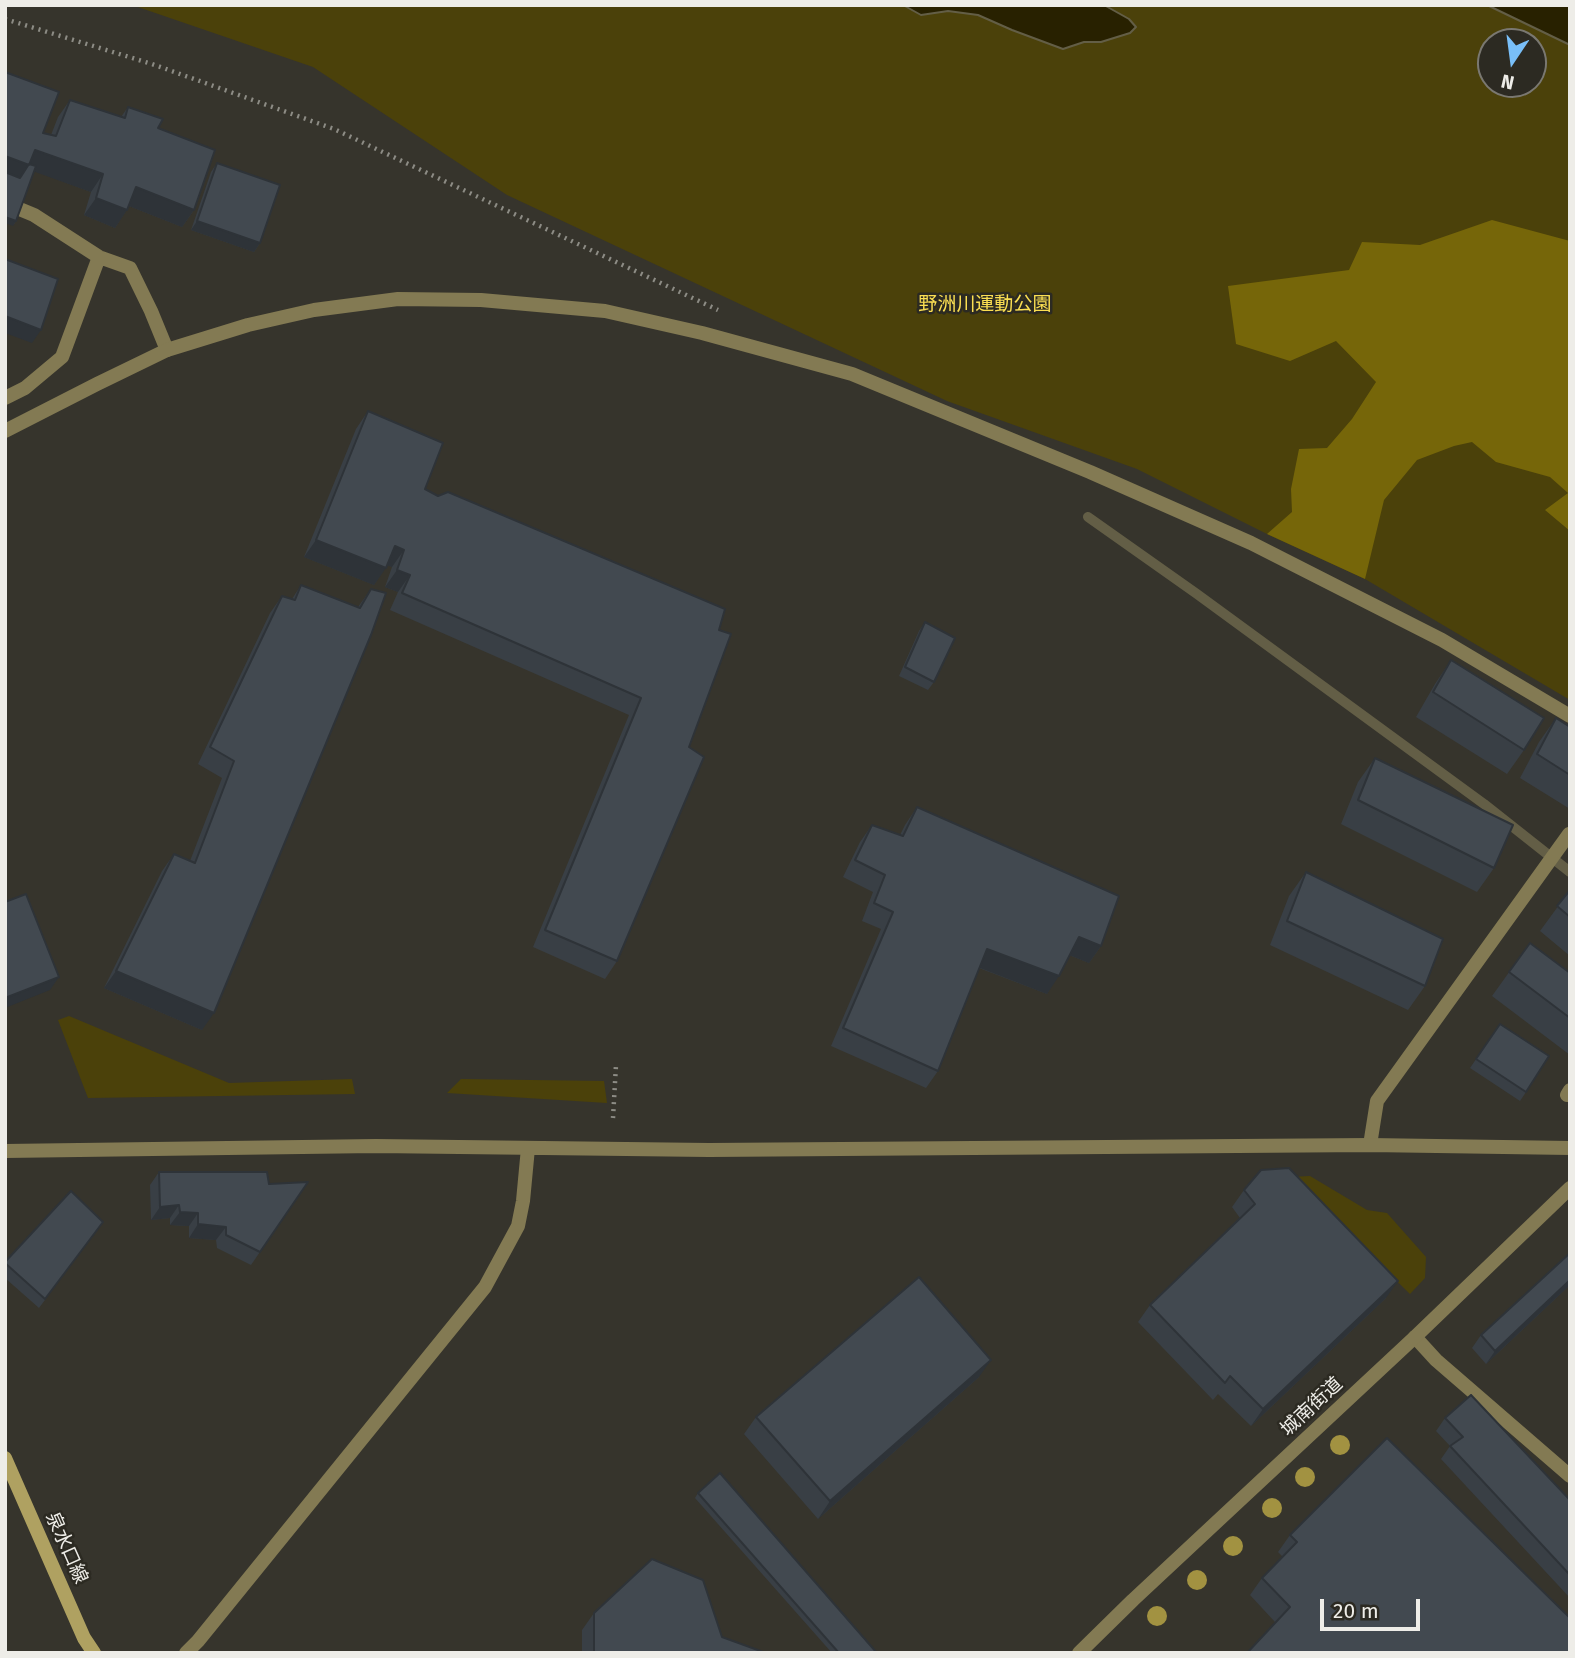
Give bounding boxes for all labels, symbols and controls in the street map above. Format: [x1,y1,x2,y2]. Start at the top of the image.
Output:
north arrow [1477,28,1547,98]
text: N [1499,69,1516,95]
park label: 野洲川運動公園 [919,294,1051,316]
street label: 城南街道 [1276,1373,1348,1441]
street label: 泉水口線 [40,1509,92,1587]
scale bar [1323,1584,1423,1628]
text: 20 m [1333,1598,1379,1624]

